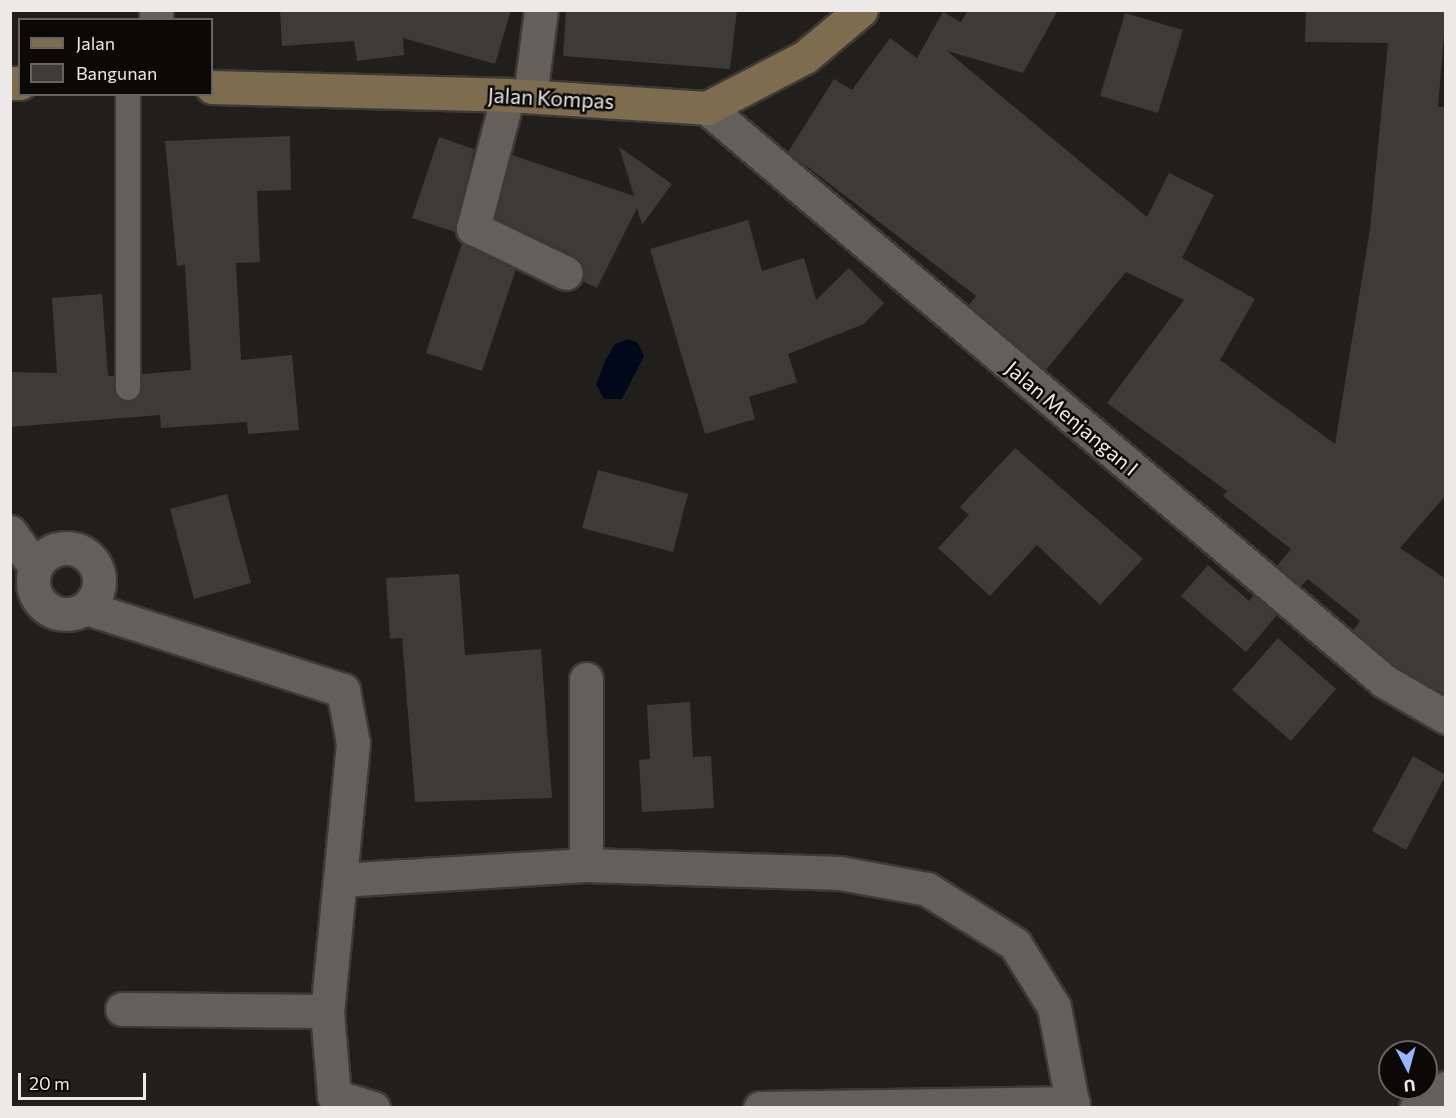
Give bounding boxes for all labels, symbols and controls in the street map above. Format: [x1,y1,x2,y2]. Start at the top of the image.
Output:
legend [18,18,213,96]
text: Jalan [76,32,115,54]
text: Bangunan [76,62,157,84]
street label: Jalan Kompas [487,82,615,114]
street label: Jalan Menjangan I [1001,355,1143,481]
north arrow [1378,1040,1438,1100]
scale bar [21,1061,148,1099]
text: 20 m [29,1072,70,1094]
text: U [1403,1076,1417,1096]

